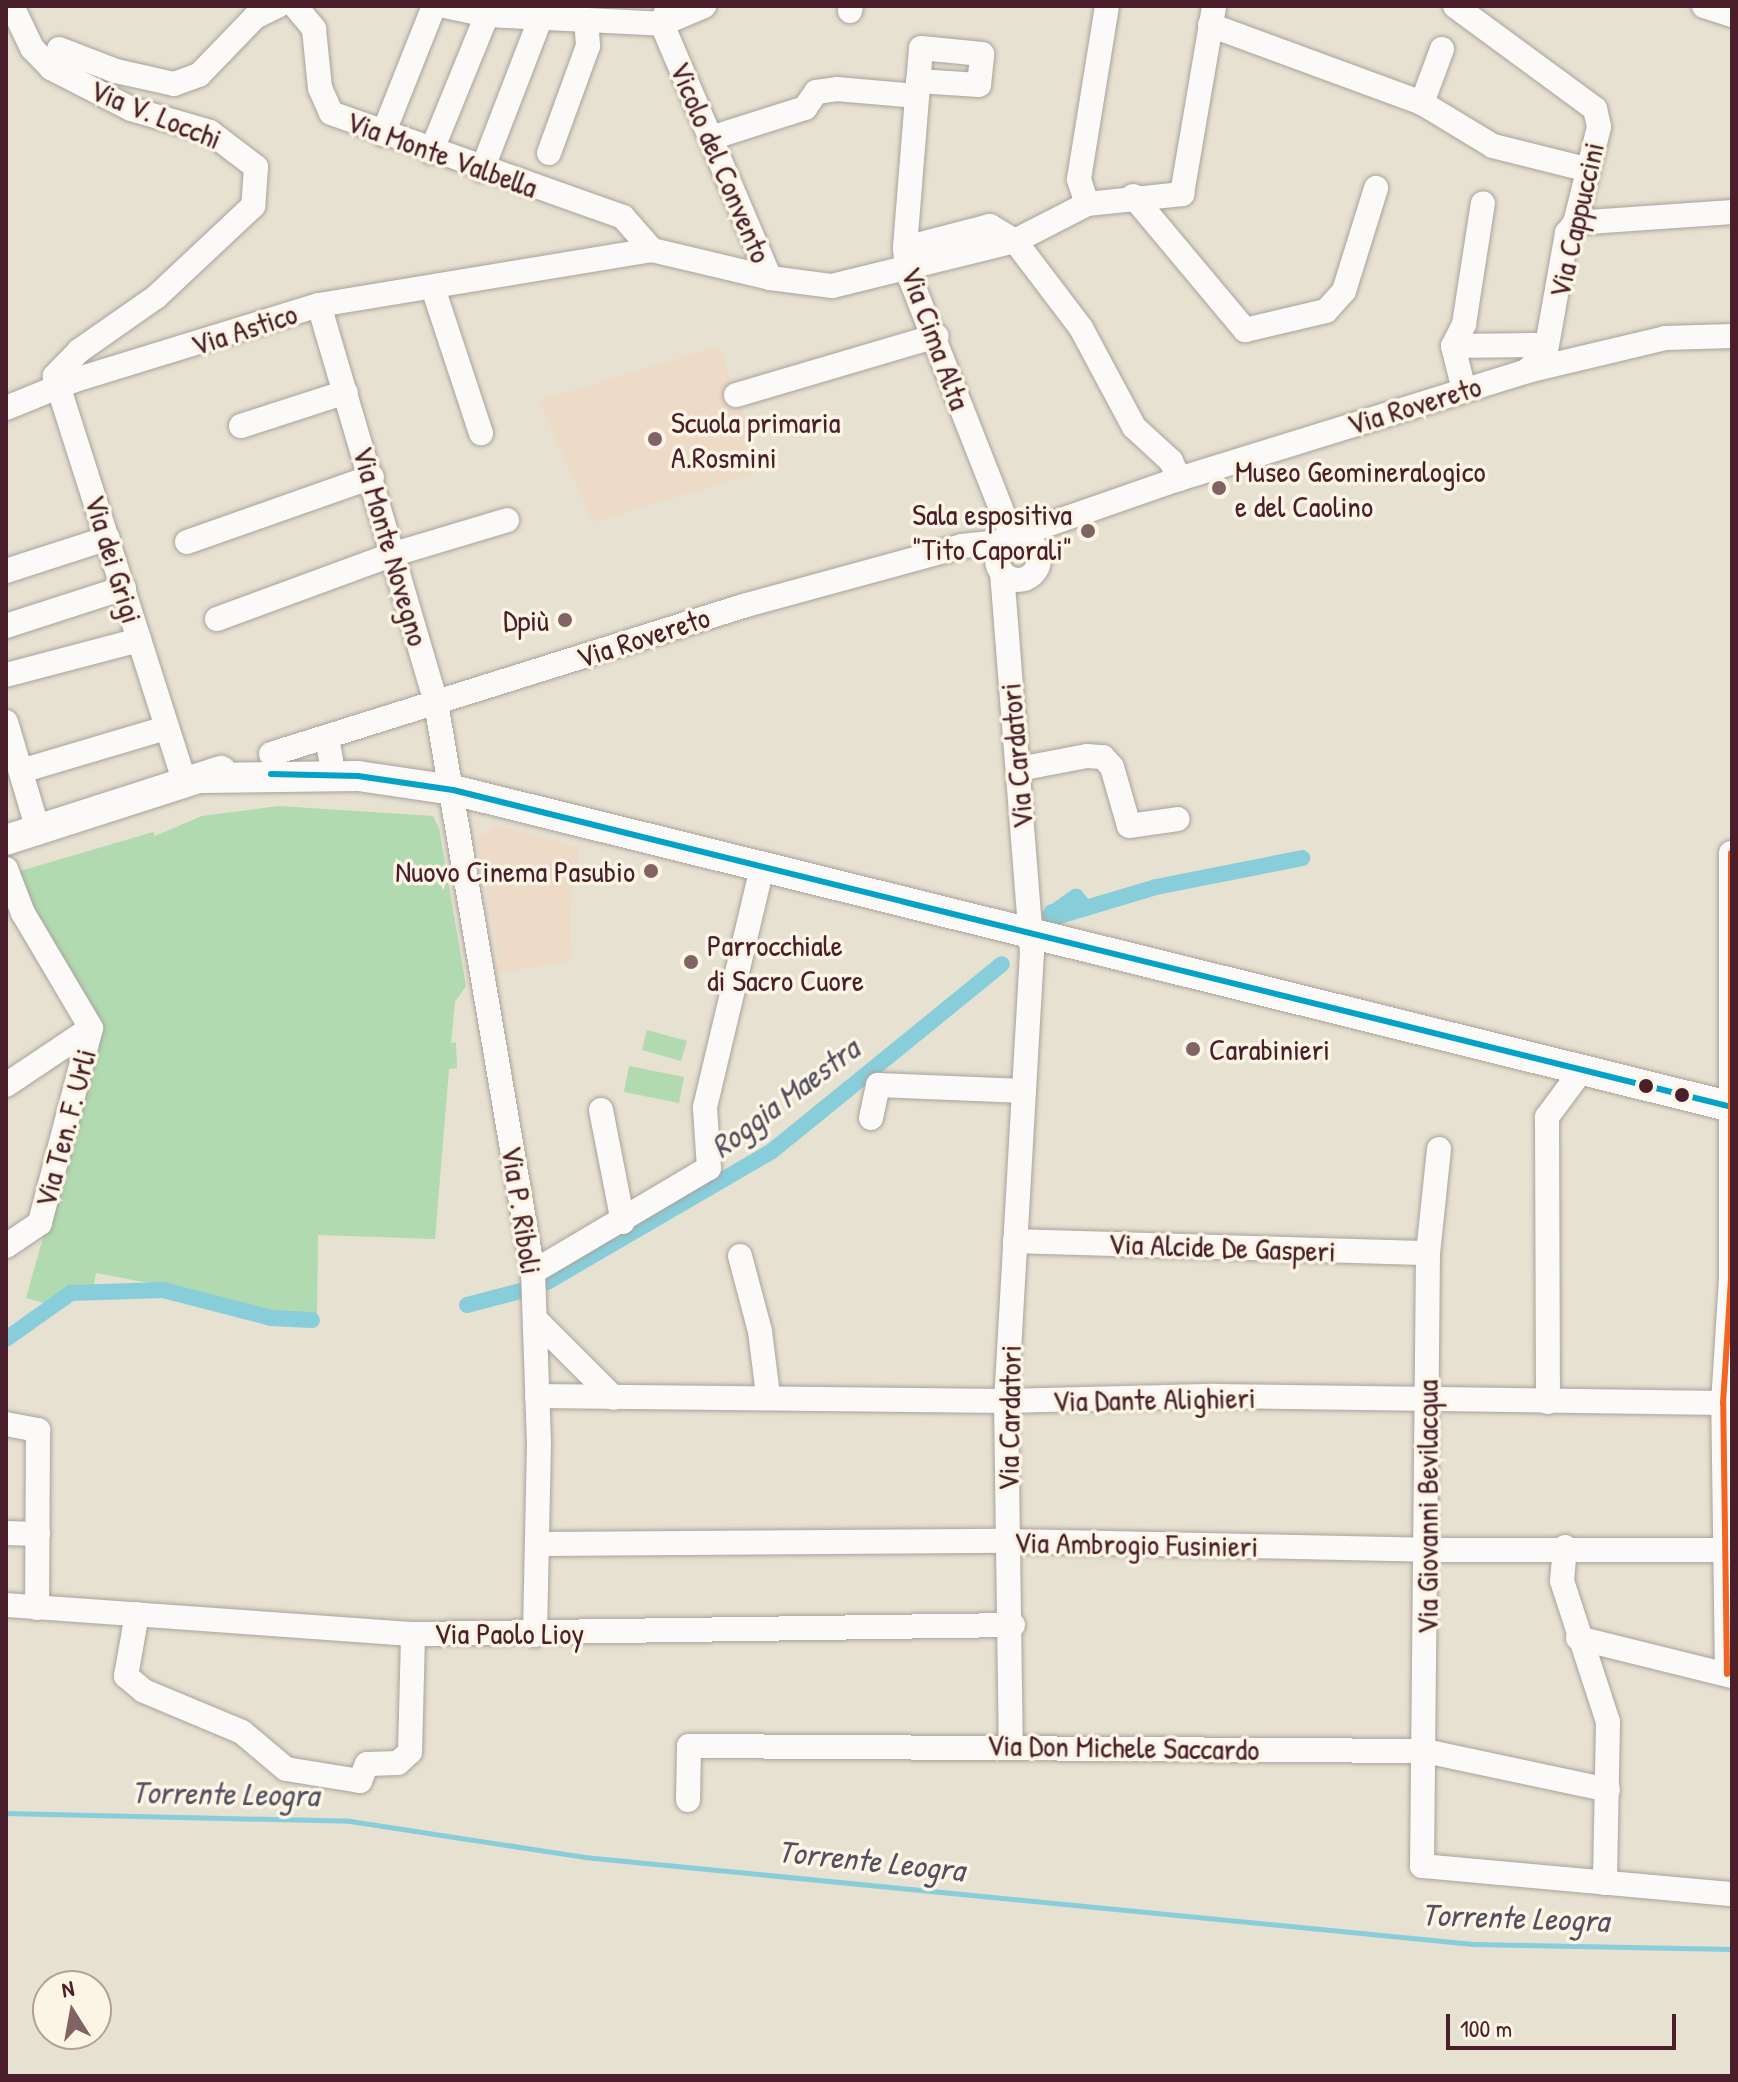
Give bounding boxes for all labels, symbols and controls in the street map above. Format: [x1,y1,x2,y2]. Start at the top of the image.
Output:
street label: Vicolo del Convento [662,56,780,268]
street label: Via V. Locchi [85,71,227,157]
street label: Via Monte Valbella [342,103,542,205]
street label: Via Cappuccini [1541,139,1611,301]
street label: Via Cima Alta [894,262,978,414]
street label: Via Astico [187,295,301,363]
street label: Via Rovereto [1343,368,1485,442]
place label: Scuola primaria A.Rosmini [671,404,840,474]
marker: Scuola primaria A.Rosmini [646,430,664,448]
street label: Via Monte Novegno [345,442,437,650]
place label: Museo Geomineralogico e del Caolino [1235,453,1486,524]
marker: Museo Geomineralogico e del Caolino [1210,479,1228,497]
street label: Via dei Grigi [77,491,151,627]
place label: Sala espositiva "Tito Caporali" [912,496,1072,566]
marker: Sala espositiva "Tito Caporali" [1079,522,1097,540]
street label: Via Rovereto [572,599,714,675]
place label: Dpiù [503,602,549,638]
marker: Dpiù [556,611,574,629]
street label: Via Cardatori [992,682,1040,830]
place label: Nuovo Cinema Pasubio [395,853,635,889]
marker: Nuovo Cinema Pasubio [642,862,660,880]
place label: Parrocchiale di Sacro Cuore [707,927,864,998]
marker: Parrocchiale di Sacro Cuore [682,953,700,971]
water label: Roggia Maestra [703,1030,867,1166]
place label: Carabinieri [1209,1031,1330,1067]
marker: Carabinieri [1184,1040,1202,1058]
street label: Via Ten. F. Urli [27,1045,103,1211]
unlabelled marker [1638,1078,1654,1094]
unlabelled marker [1674,1087,1690,1103]
street label: Via P. Riboli [494,1143,550,1277]
street label: Via Alcide De Gasperi [1108,1225,1336,1269]
street label: Via Cardatori [990,1345,1028,1491]
street label: Via Dante Alighieri [1052,1379,1256,1419]
street label: Via Giovanni Bevilacqua [1409,1380,1445,1634]
street label: Via Ambrogio Fusinieri [1014,1524,1258,1564]
street label: Via Paolo Lioy [434,1615,584,1651]
street label: Via Don Michele Saccardo [986,1727,1260,1767]
water label: Torrente Leogra [131,1773,319,1815]
water label: Torrente Leogra [776,1832,966,1890]
water label: Torrente Leogra [1421,1896,1609,1940]
north arrow [32,1970,112,2050]
text: N [59,1973,76,2004]
scale bar [1450,1998,1680,2048]
text: 100 m [1460,2012,1512,2044]

